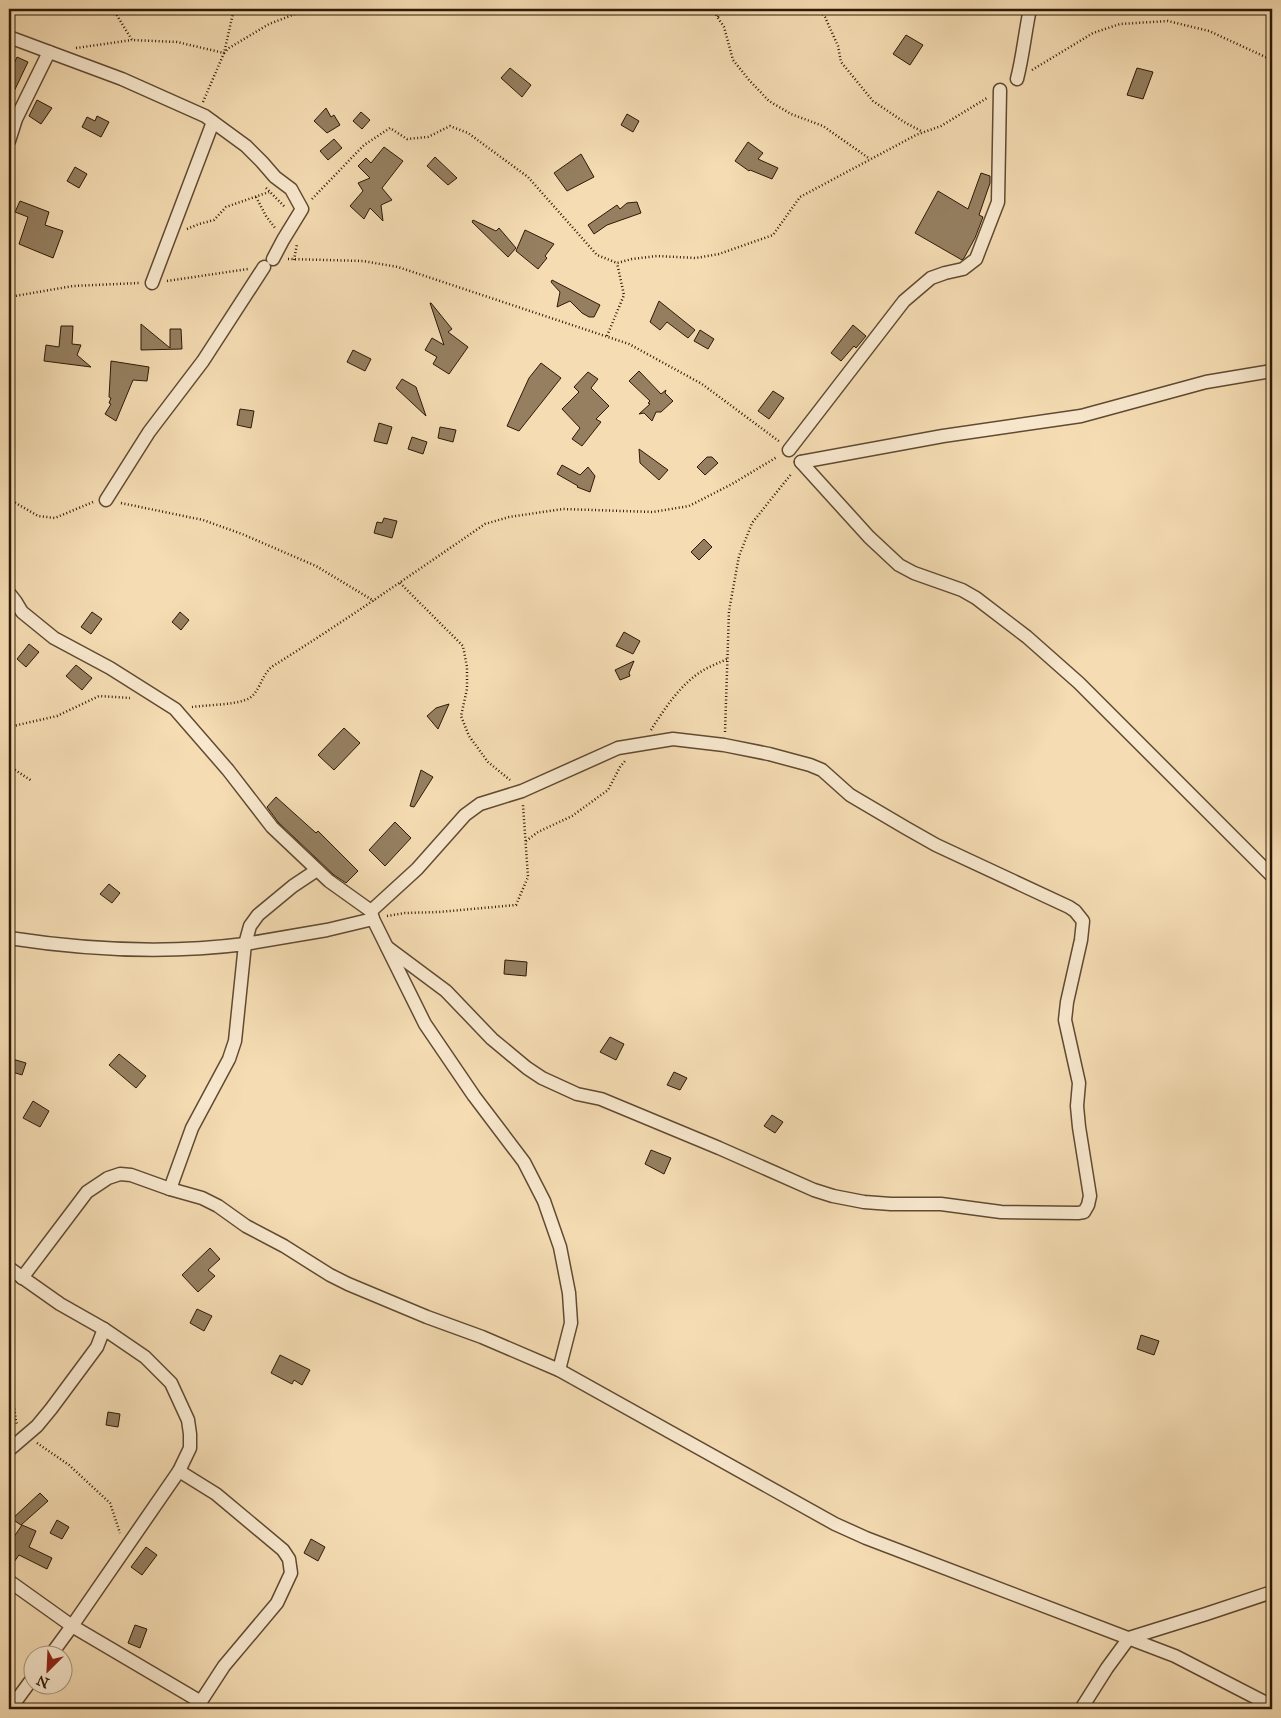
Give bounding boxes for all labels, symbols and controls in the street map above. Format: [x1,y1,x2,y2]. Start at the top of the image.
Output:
north arrow [22,1646,72,1696]
text: N [34,1671,52,1692]

